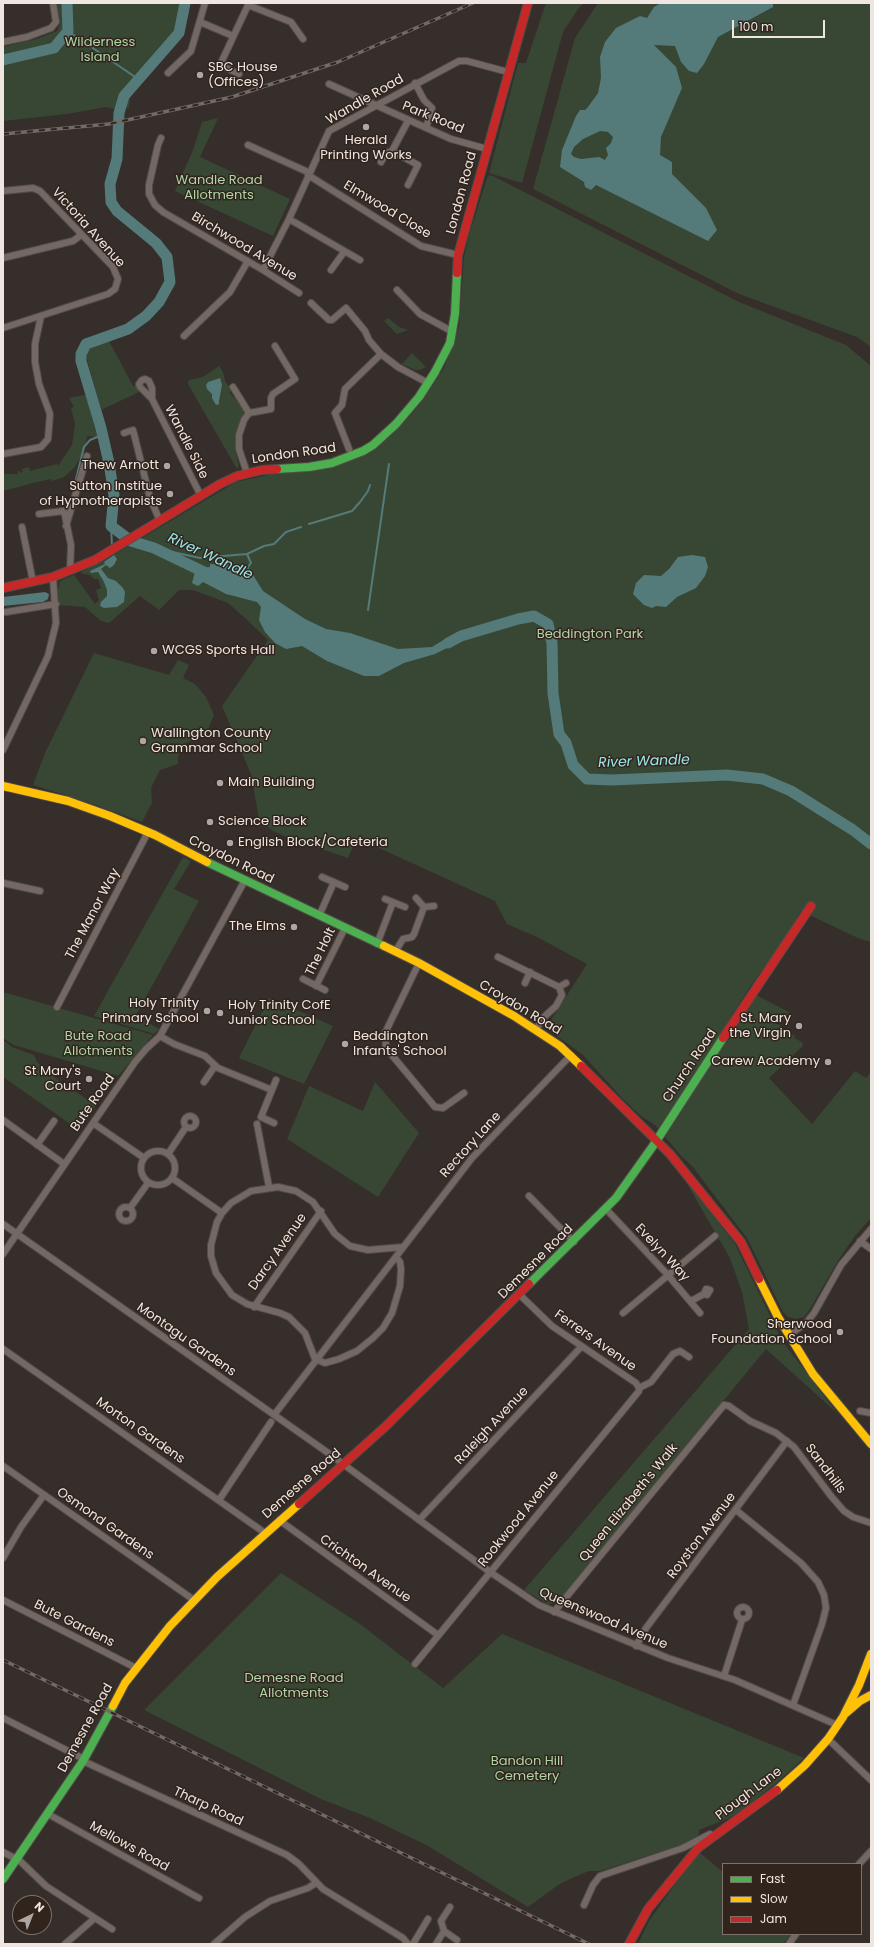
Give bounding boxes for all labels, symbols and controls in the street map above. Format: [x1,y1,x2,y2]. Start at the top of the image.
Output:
scale bar [734,12,827,38]
text: 100 m [739,18,773,35]
park label: Wilderness Island [65,35,135,66]
place label: SBC House (Offices) [208,60,278,91]
marker: SBC House (Offices) [195,70,205,80]
street label: Wandle Road [323,71,407,129]
street label: Park Road [400,99,466,137]
marker: Herald Printing Works [361,122,371,132]
place label: Herald Printing Works [320,133,412,164]
street label: London Road [443,150,481,236]
park label: Wandle Road Allotments [175,173,263,204]
street label: Elmwood Close [340,178,434,242]
street label: Victoria Avenue [48,185,128,271]
street label: Birchwood Avenue [188,209,300,285]
street label: Wandle Side [161,402,211,482]
street label: London Road [251,440,337,468]
place label: Thew Arnott [82,458,159,474]
marker: Thew Arnott [162,461,172,471]
place label: Sutton Institue of Hypnotherapists [39,479,162,510]
marker: Sutton Institue of Hypnotherapists [165,489,175,499]
water label: River Wandle [165,530,255,584]
park label: Beddington Park [537,627,643,643]
place label: WCGS Sports Hall [162,643,275,659]
marker: WCGS Sports Hall [149,646,159,656]
place label: Wallington County Grammar School [151,726,271,757]
marker: Wallington County Grammar School [138,736,148,746]
water label: River Wandle [598,752,690,772]
place label: Main Building [228,775,315,791]
marker: Main Building [215,778,225,788]
place label: Science Block [218,814,307,830]
marker: Science Block [205,817,215,827]
street label: Croydon Road [186,833,276,887]
place label: English Block/Cafeteria [238,835,388,851]
marker: English Block/Cafeteria [225,838,235,848]
street label: The Manor Way [62,866,124,962]
place label: The Elms [229,919,286,935]
marker: The Elms [289,922,299,932]
street label: The Holt [303,925,339,979]
street label: Croydon Road [476,977,564,1039]
place label: Holy Trinity Primary School [102,996,199,1027]
place label: Holy Trinity CofE Junior School [228,998,331,1029]
marker: Holy Trinity Primary School [202,1006,212,1016]
marker: Holy Trinity CofE Junior School [215,1008,225,1018]
place label: St. Mary the Virgin [729,1011,791,1042]
marker: St. Mary the Virgin [794,1021,804,1031]
street label: Church Road [660,1026,720,1106]
park label: Bute Road Allotments [63,1029,133,1060]
place label: Beddington Infants' School [353,1029,447,1060]
marker: Beddington Infants' School [340,1039,350,1049]
place label: Carew Academy [711,1054,820,1070]
marker: Carew Academy [823,1057,833,1067]
place label: St Mary's Court [24,1064,81,1095]
street label: Bute Road [68,1071,118,1135]
marker: St Mary's Court [84,1074,94,1084]
street label: Rectory Lane [437,1109,505,1181]
street label: Darcy Avenue [246,1211,310,1293]
street label: Demesne Road [495,1221,577,1303]
street label: Evelyn Way [631,1221,693,1285]
street label: Montagu Gardens [133,1300,239,1380]
street label: Ferrers Avenue [551,1307,639,1375]
place label: Sherwood Foundation School [711,1317,832,1348]
marker: Sherwood Foundation School [835,1327,845,1337]
street label: Raleigh Avenue [452,1384,532,1468]
street label: Morton Gardens [93,1395,187,1467]
street label: Queen Elizabeth's Walk [576,1441,682,1565]
street label: Sandhills [801,1441,849,1497]
street label: Demesne Road [259,1446,345,1522]
street label: Rookwood Avenue [475,1468,563,1570]
street label: Osmond Gardens [53,1485,157,1563]
street label: Royston Avenue [664,1490,740,1582]
street label: Crichton Avenue [316,1532,414,1606]
street label: Queenswood Avenue [536,1585,670,1653]
street label: Bute Gardens [31,1597,117,1651]
park label: Demesne Road Allotments [244,1671,344,1702]
street label: Demesne Road [55,1681,117,1775]
park label: Bandon Hill Cemetery [491,1754,563,1785]
street label: Plough Lane [713,1764,785,1824]
street label: Tharp Road [171,1784,245,1830]
street label: Mellows Road [86,1819,172,1875]
legend [722,1863,862,1935]
text: Fast [760,1870,785,1887]
text: Slow [760,1890,788,1907]
north arrow [12,1895,52,1935]
text: N [31,1898,48,1916]
text: Jam [760,1910,787,1927]

